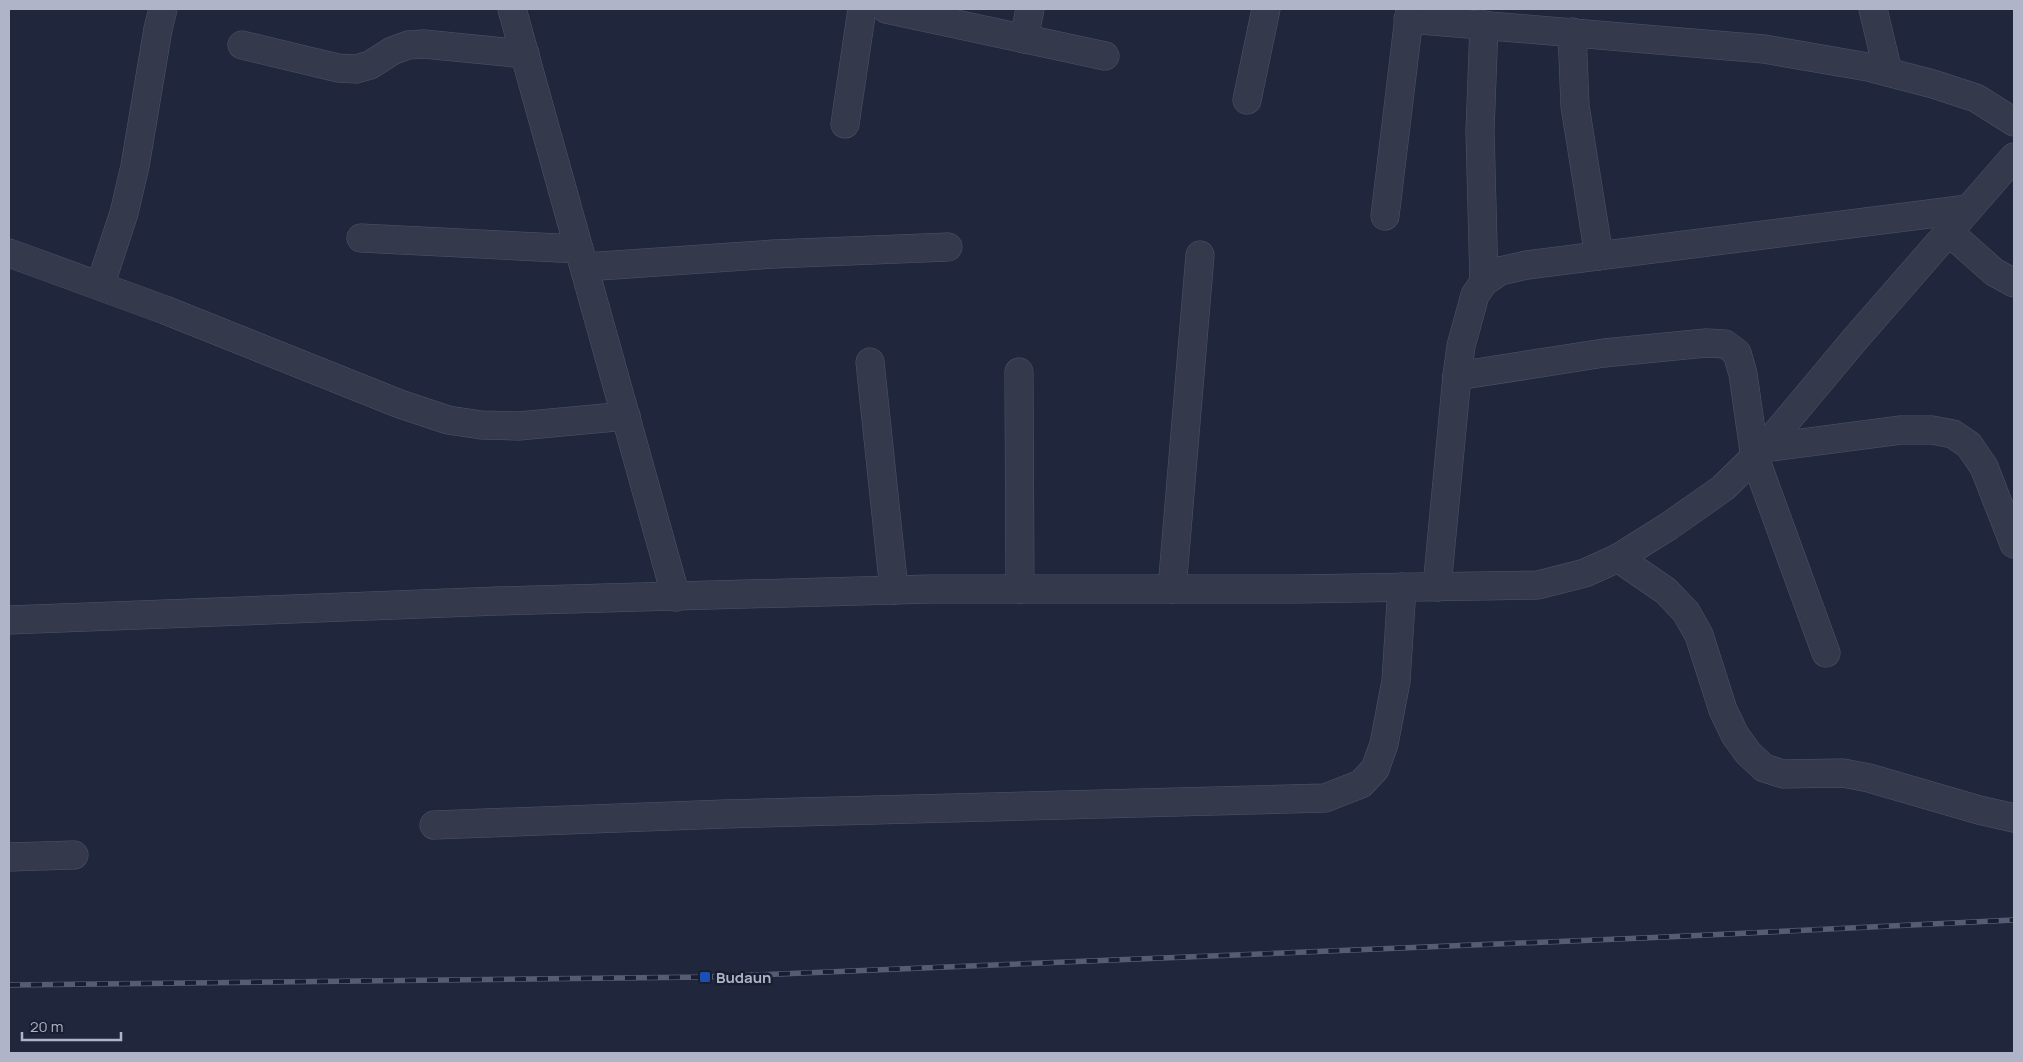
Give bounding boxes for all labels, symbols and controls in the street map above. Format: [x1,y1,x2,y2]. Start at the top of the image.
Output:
place label: Budaun [716,967,772,988]
marker: Budaun [698,970,712,984]
scale bar [22,1010,121,1042]
text: 20 m [30,1016,63,1037]

